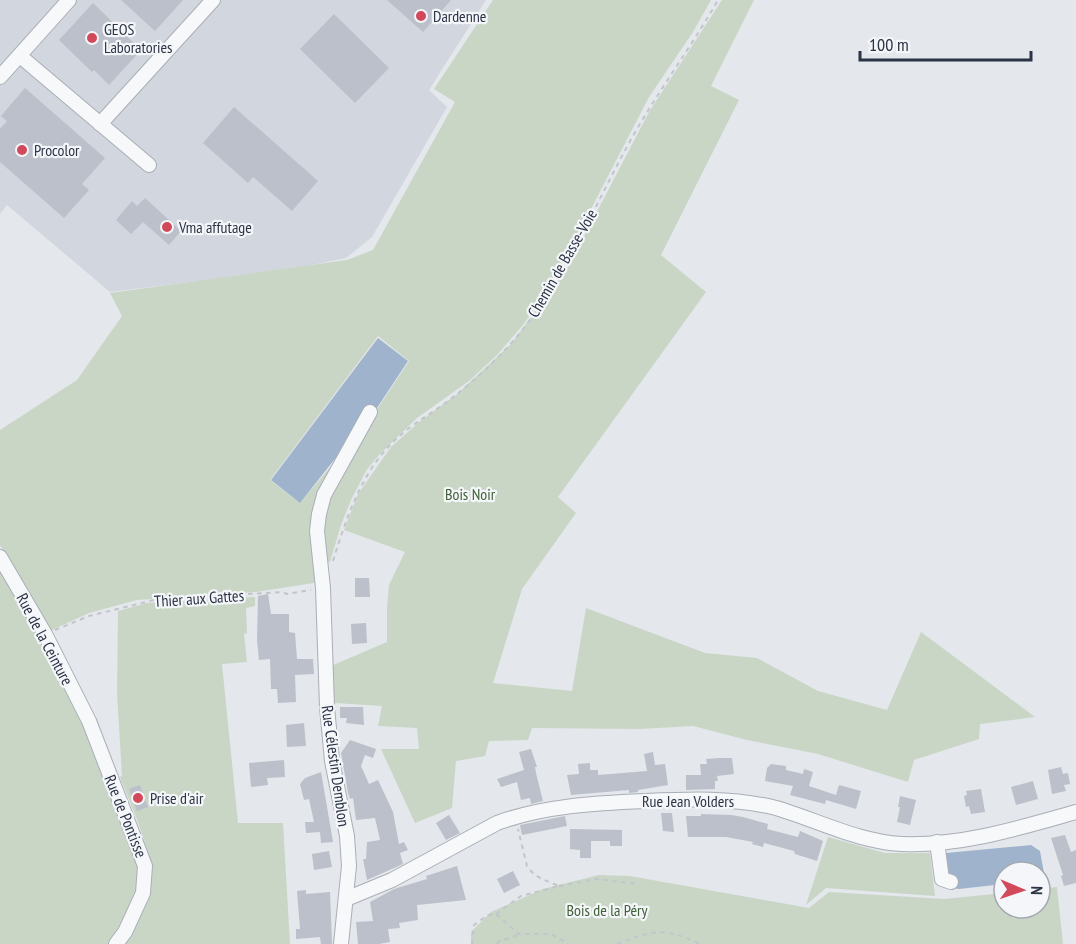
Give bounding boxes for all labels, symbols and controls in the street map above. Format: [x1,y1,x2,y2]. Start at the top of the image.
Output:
place label: Dardenne [433,6,486,26]
marker: Dardenne [414,9,428,23]
place label: GEOS Laboratories [104,19,173,57]
scale bar [860,24,1031,62]
marker: GEOS Laboratories [85,31,99,45]
text: 100 m [869,33,909,56]
place label: Procolor [34,140,80,160]
marker: Procolor [15,143,29,157]
street label: Chemin de Basse-Voie [523,205,601,321]
place label: Vma affutage [178,217,252,237]
marker: Vma affutage [160,220,174,234]
park label: Bois Noir [445,484,496,504]
street label: Thier aux Gattes [153,585,245,611]
street label: Rue de la Ceinture [12,590,78,688]
street label: Rue Célestin Demblon [318,704,354,828]
street label: Rue de Pontisse [100,772,152,860]
place label: Prise d'air [150,788,204,808]
marker: Prise d'air [131,791,145,805]
street label: Rue Jean Volders [642,791,734,811]
north arrow [992,860,1052,920]
text: N [1027,886,1047,895]
park label: Bois de la Péry [567,900,647,920]

